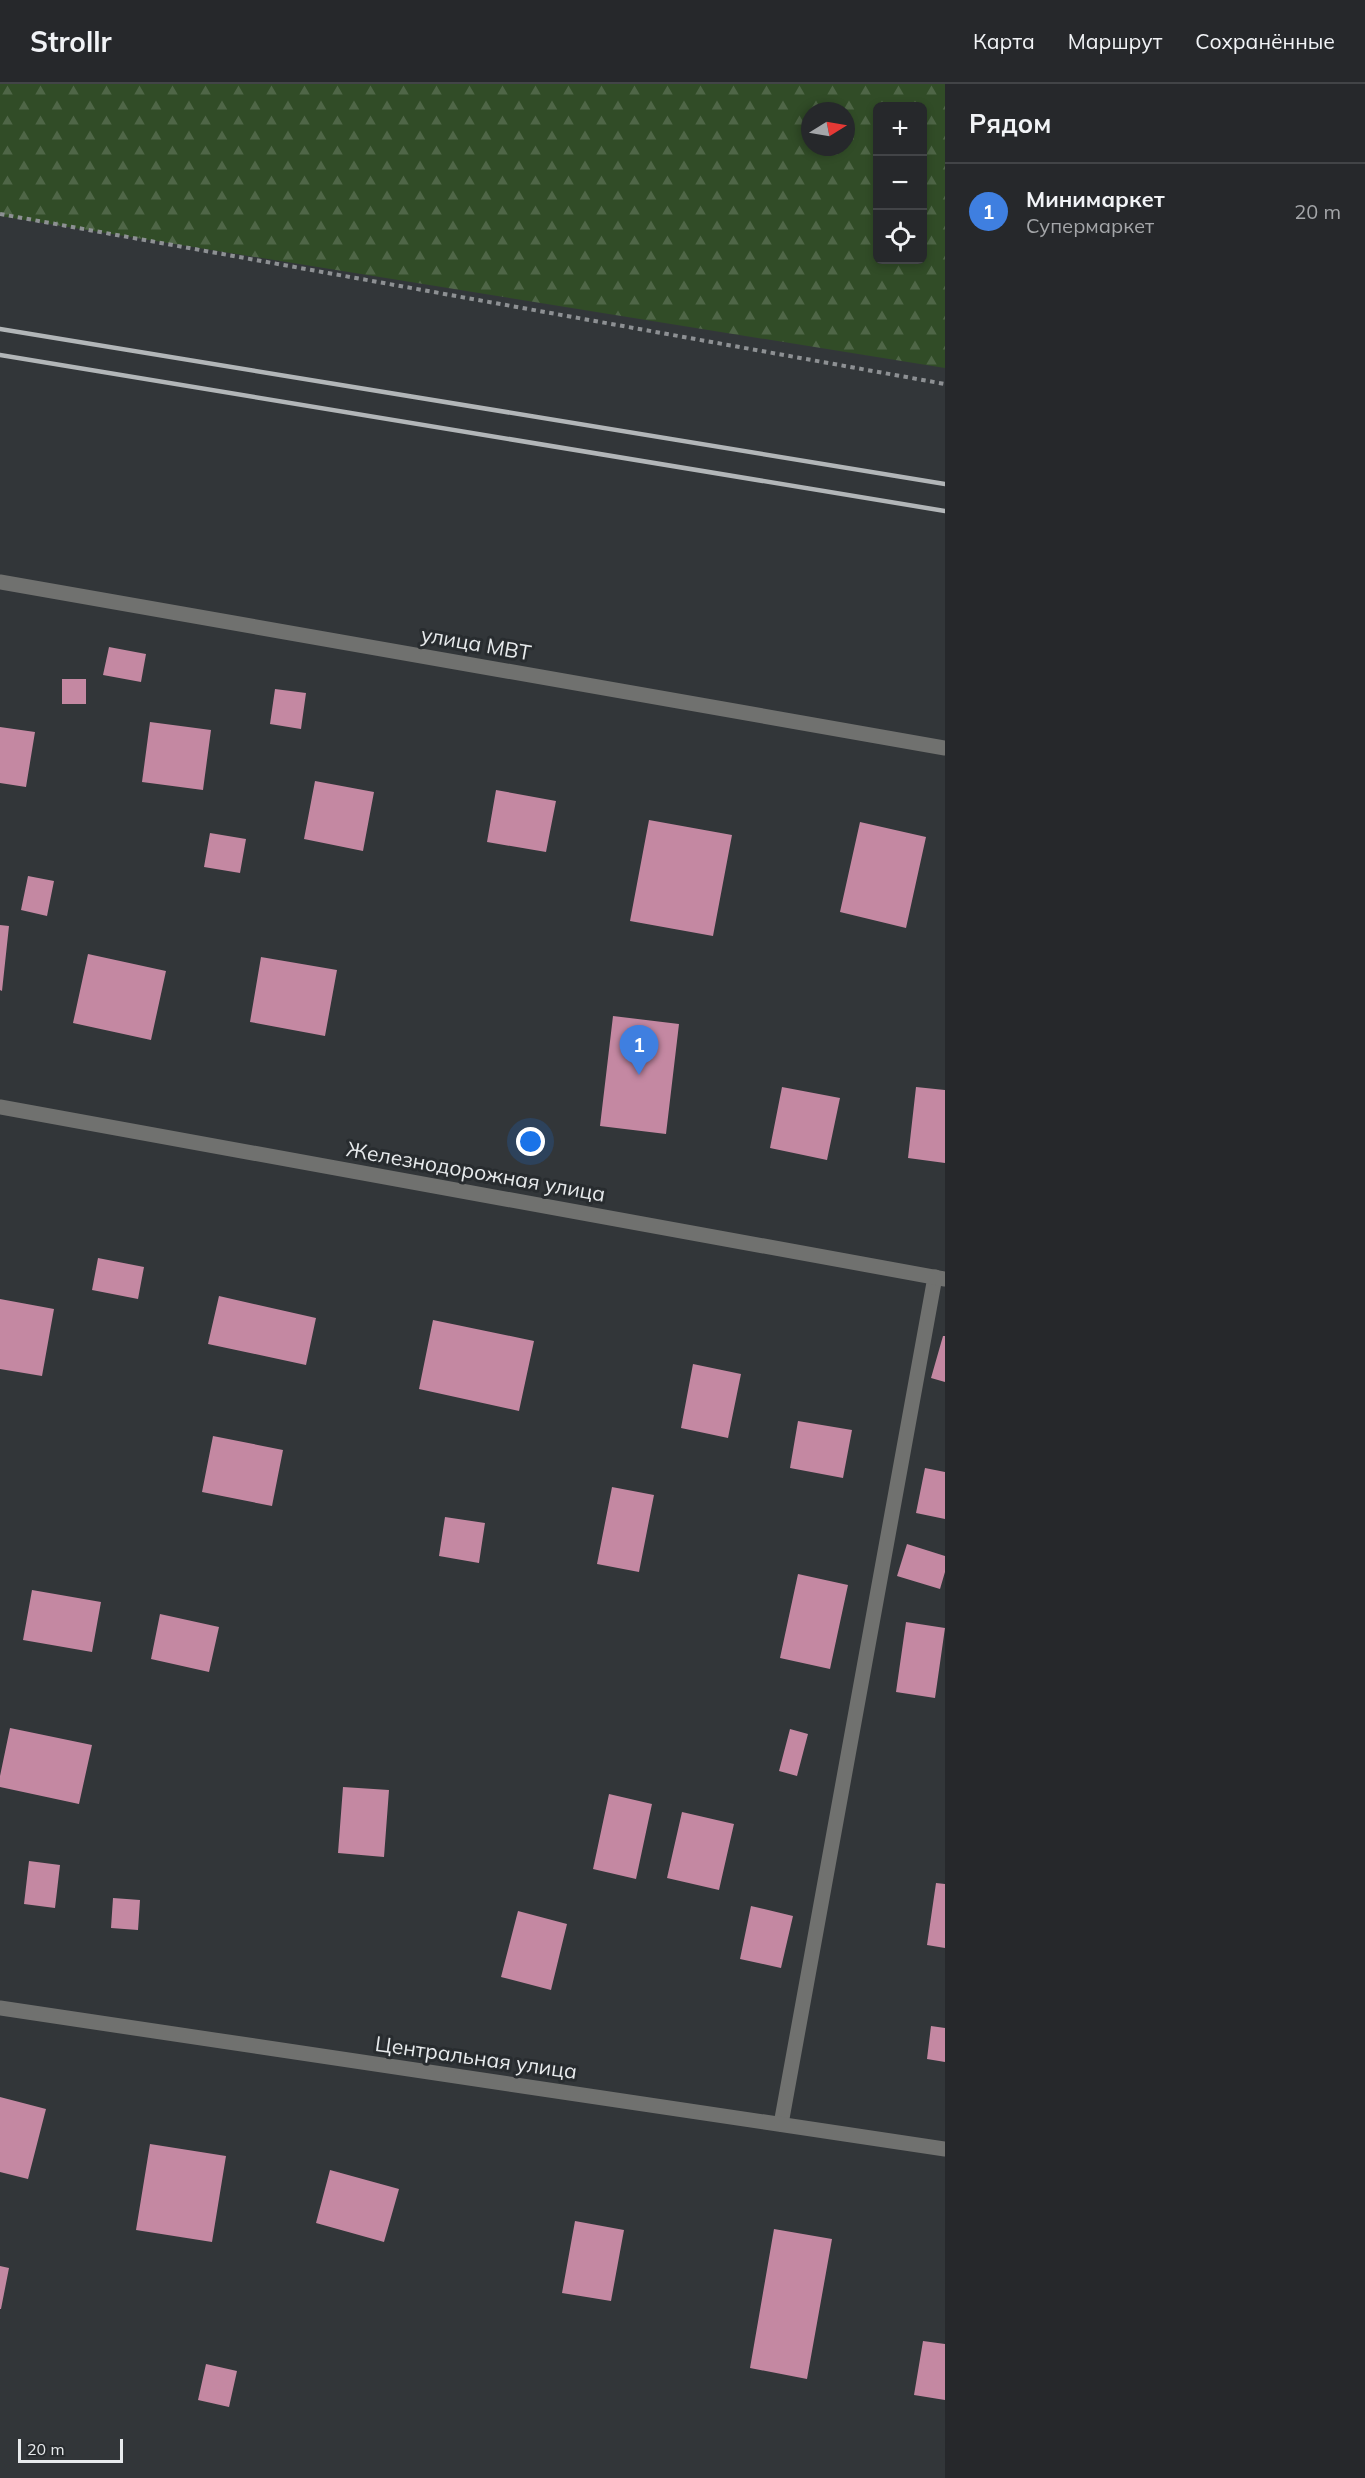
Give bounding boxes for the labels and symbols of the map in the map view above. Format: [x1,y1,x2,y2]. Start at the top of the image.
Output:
north arrow [801,102,855,156]
street label: улица МВТ [419,621,534,666]
pin: 1 [620,1026,658,1075]
your location [516,1127,545,1156]
street label: Железнодорожная улица [345,1135,608,1207]
street label: Центральная улица [373,2030,579,2084]
scale bar [18,2436,123,2464]

